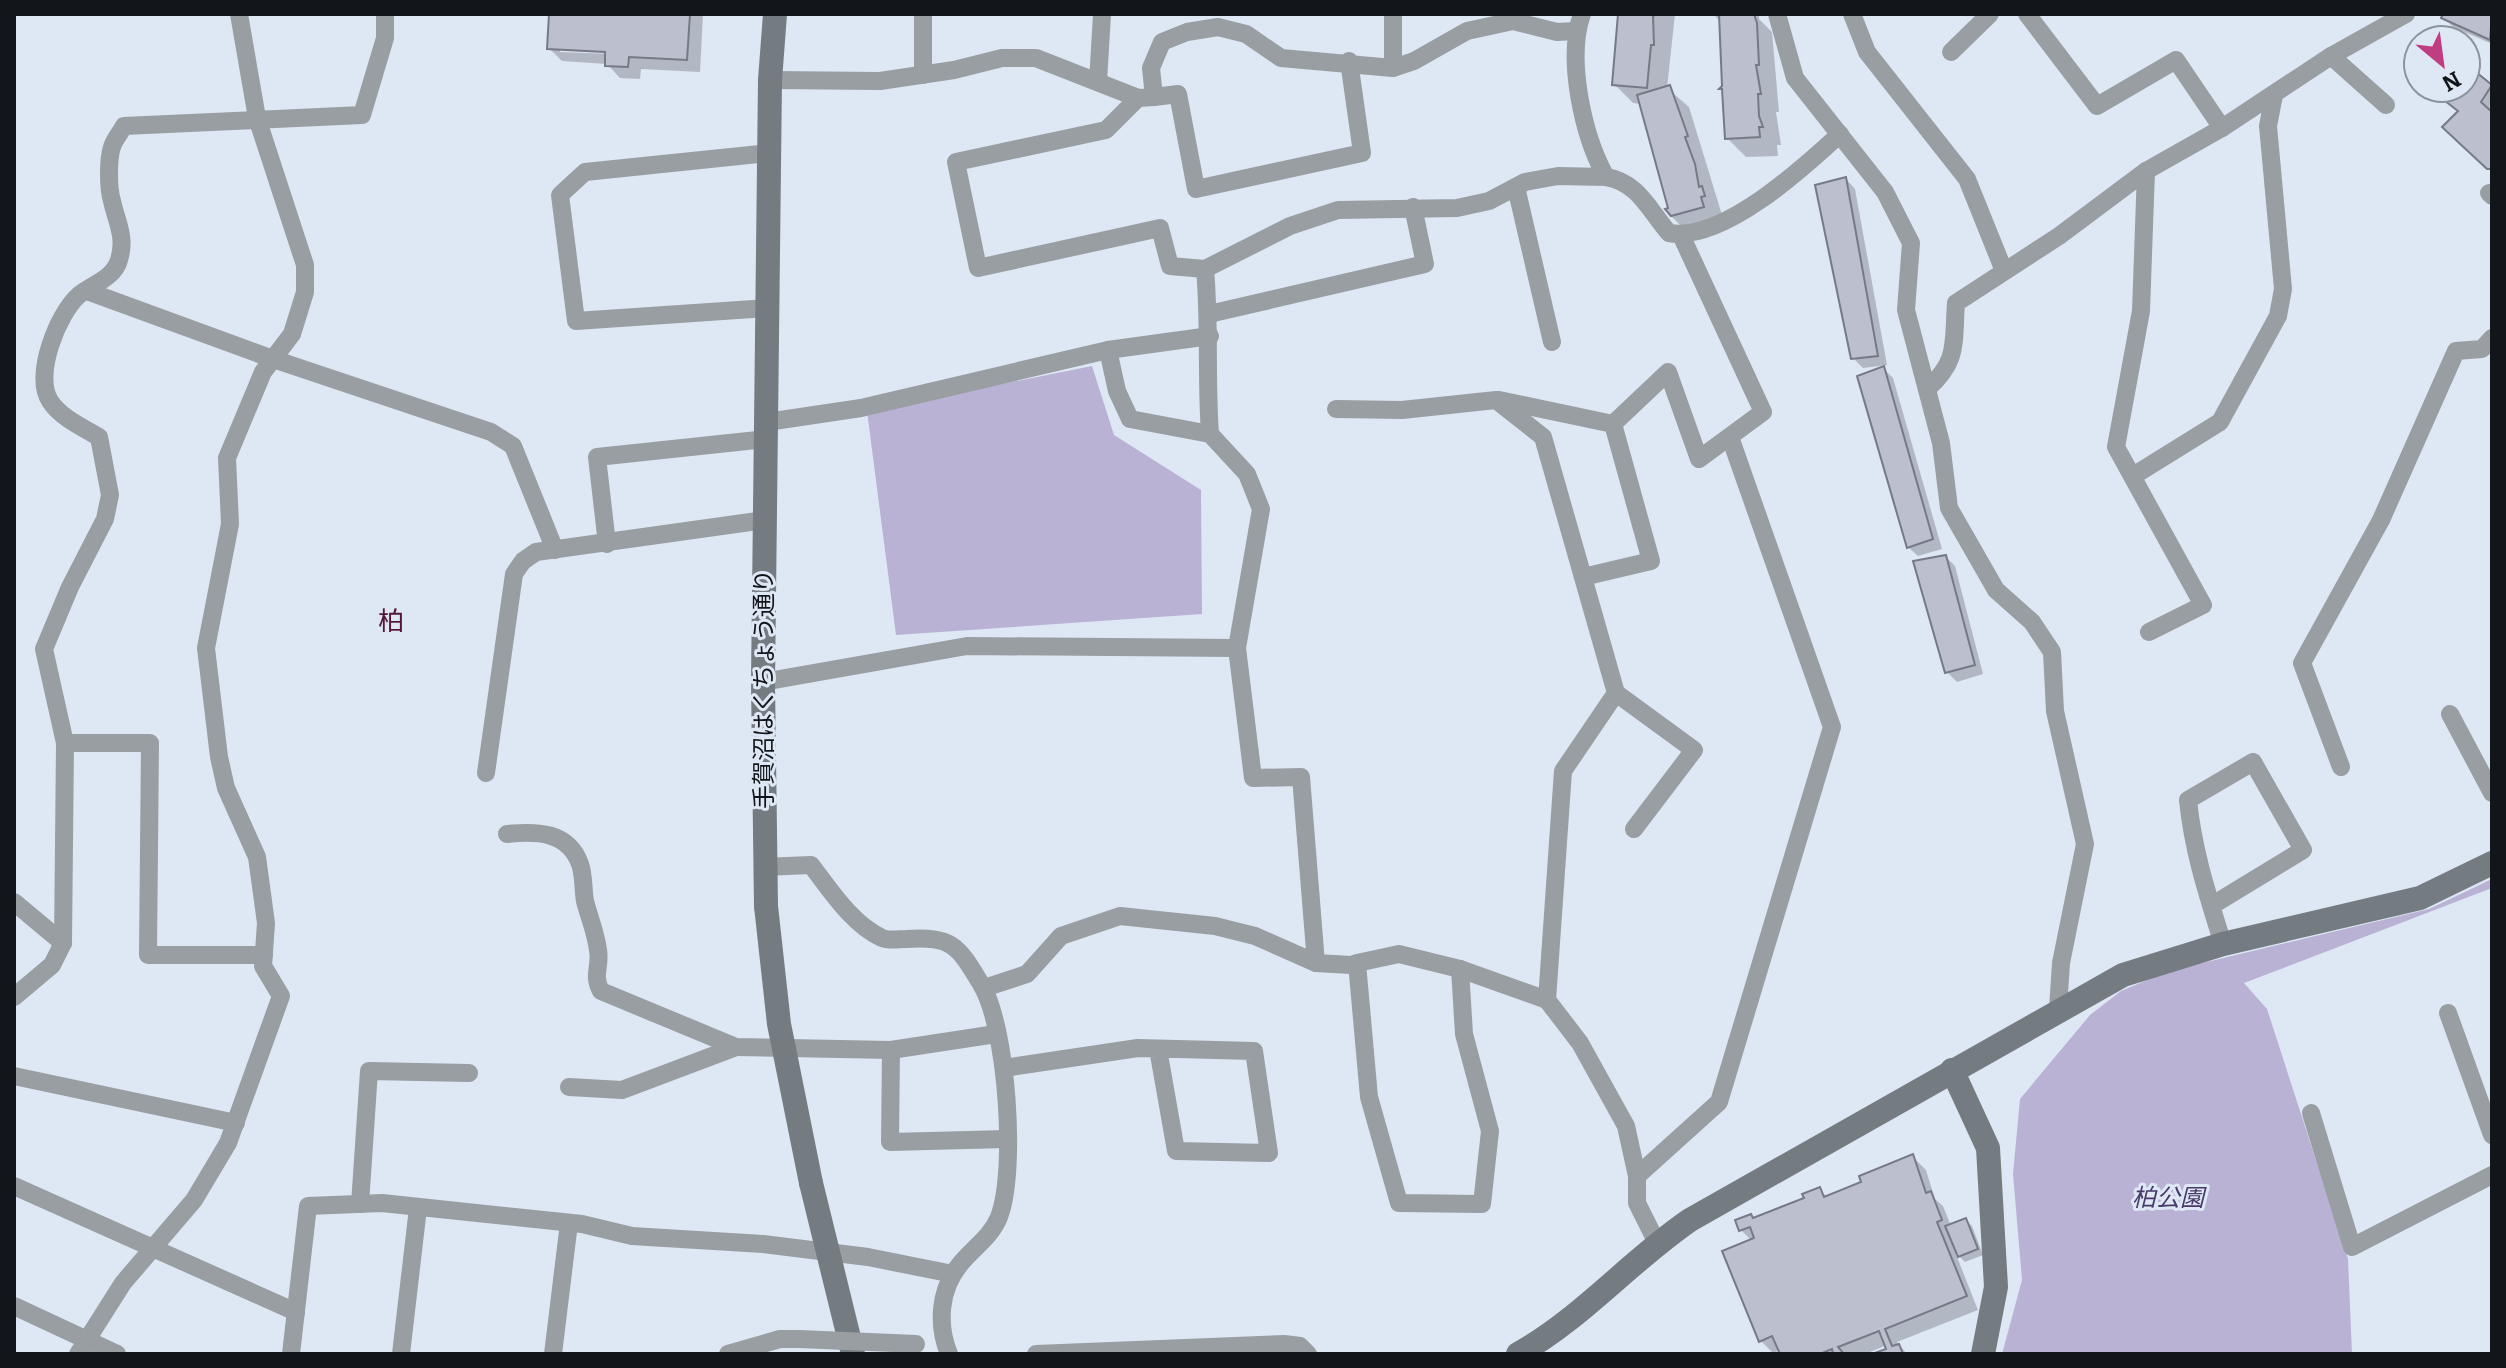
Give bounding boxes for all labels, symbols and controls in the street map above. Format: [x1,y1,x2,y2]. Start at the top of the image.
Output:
north arrow [2402,24,2482,104]
text: N [2437,65,2465,97]
street label: 手賀沼はくちょう通り [750,569,778,809]
district label: 柏 [378,606,404,637]
park label: 柏公園 [2132,1184,2207,1212]

